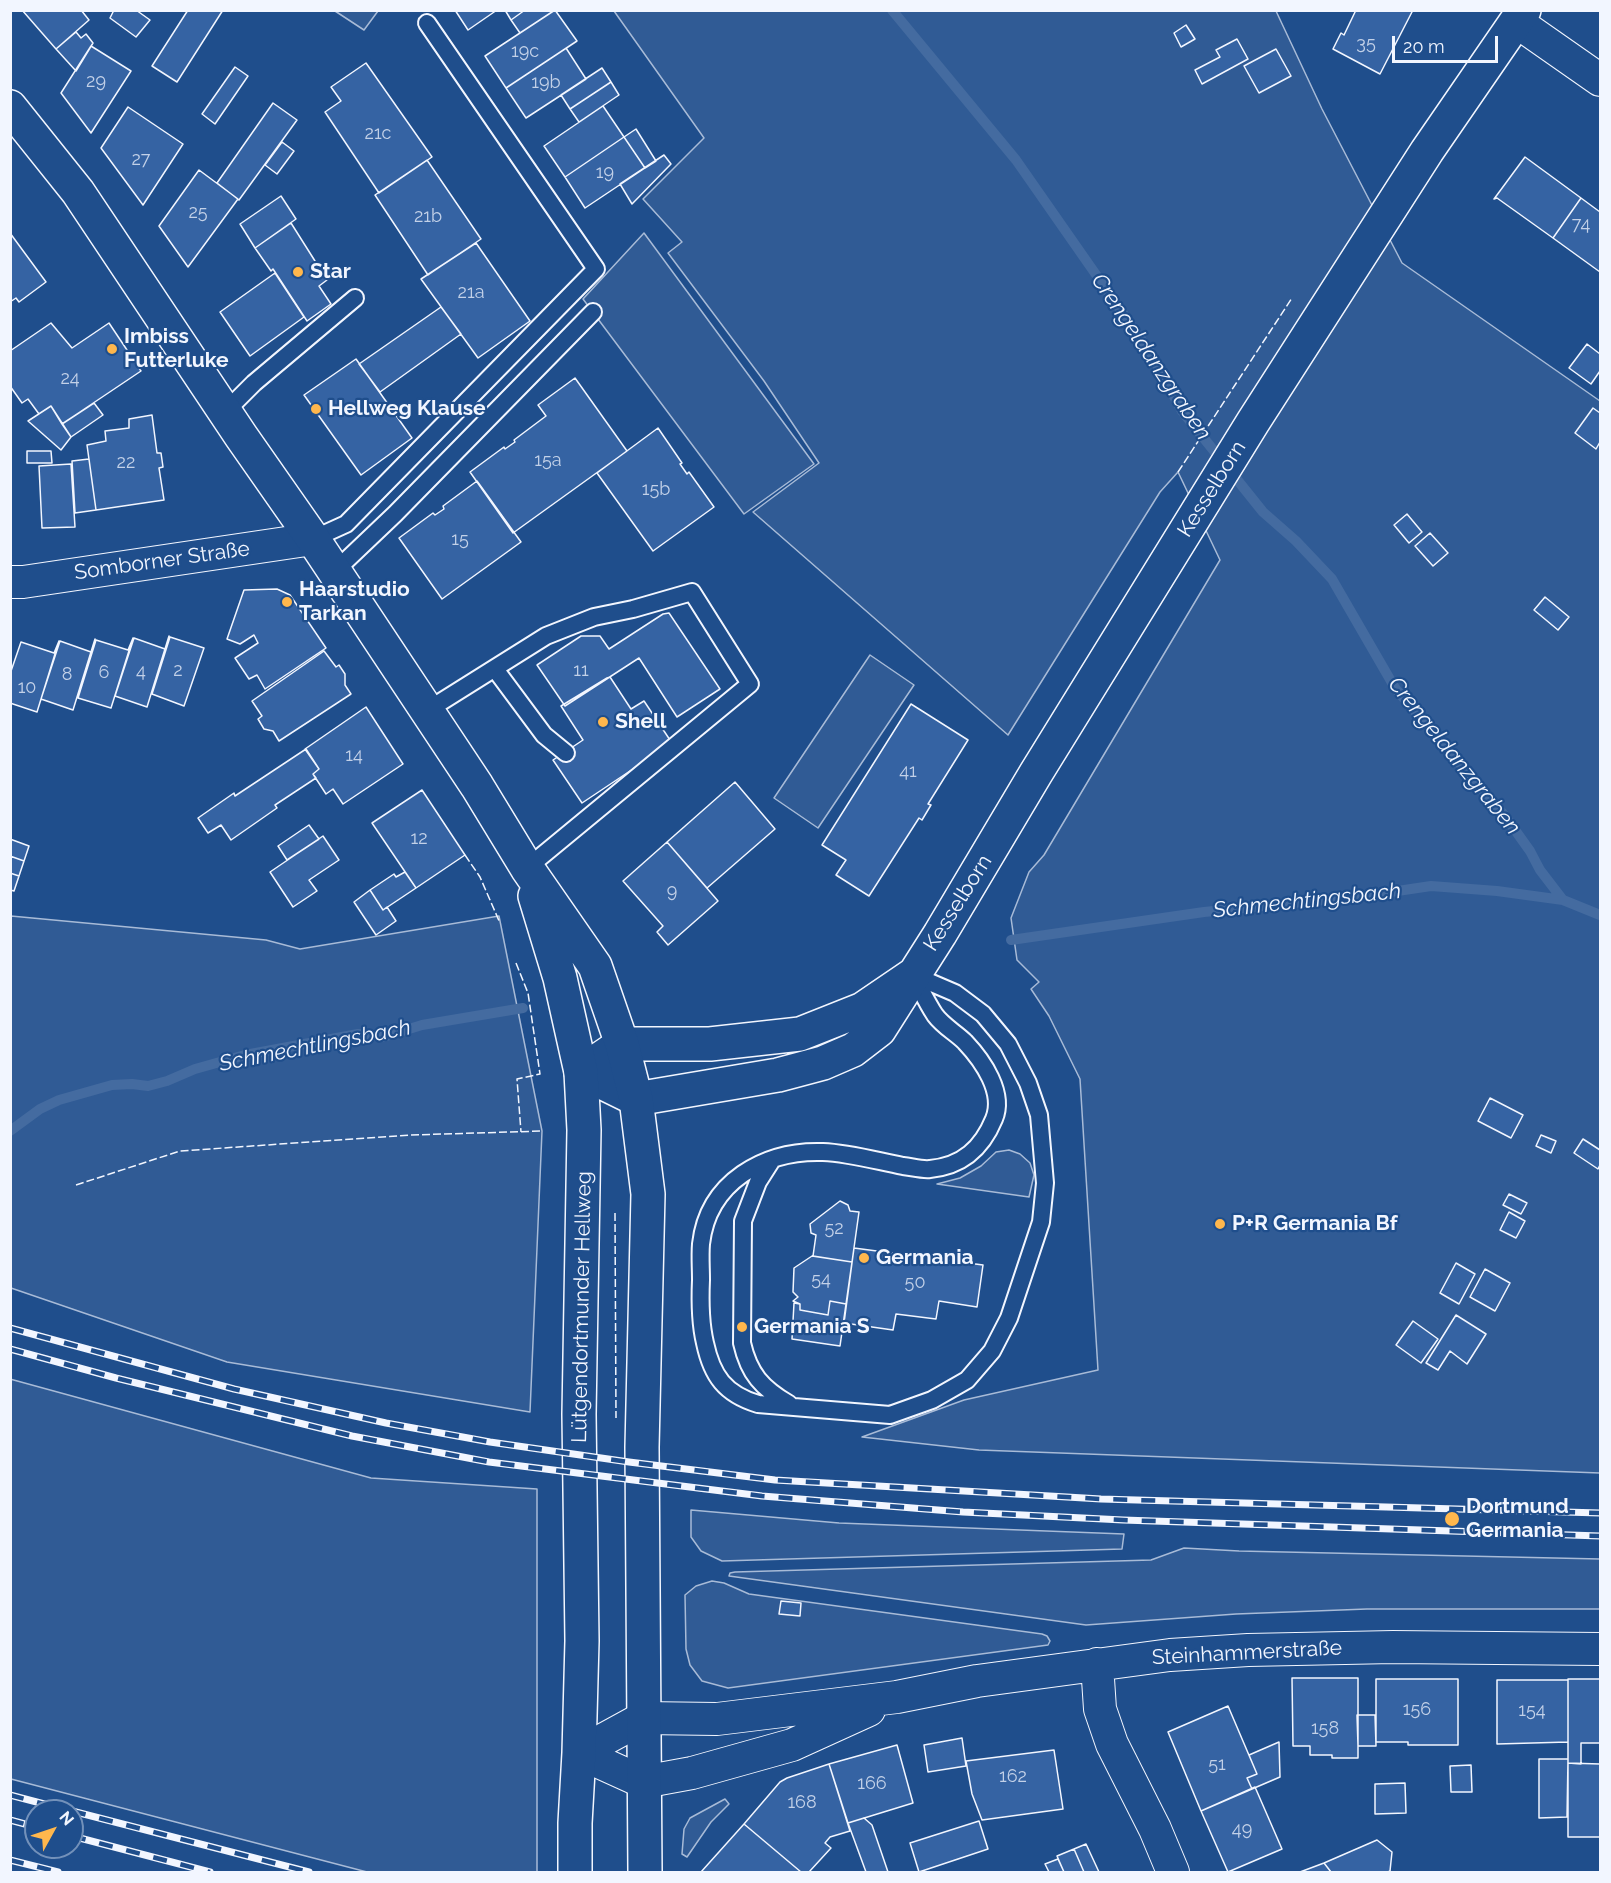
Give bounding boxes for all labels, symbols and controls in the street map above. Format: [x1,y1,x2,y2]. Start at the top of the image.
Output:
scale bar [1395,24,1502,62]
house number: 35 [1356,33,1376,55]
text: 20 m [1403,36,1445,57]
house number: 19c [511,41,539,63]
house number: 29 [86,71,106,93]
house number: 19b [531,72,561,94]
house number: 21c [365,123,391,145]
house number: 27 [131,149,151,171]
house number: 19 [596,162,614,184]
house number: 25 [188,202,208,224]
house number: 21b [414,206,442,228]
house number: 74 [1572,214,1590,236]
place label: Star [310,259,351,285]
marker: Star [291,265,305,279]
water label: Crengeldanzgraben [1085,269,1217,445]
house number: 21a [458,282,484,304]
place label: Imbiss Futterluke [124,324,229,374]
marker: Imbiss Futterluke [105,342,119,356]
house number: 24 [60,368,80,390]
place label: Hellweg Klause [328,396,486,422]
marker: Hellweg Klause [309,402,323,416]
street label: Kesselborn [1173,436,1251,542]
house number: 15a [534,450,562,472]
house number: 22 [117,452,135,474]
house number: 15b [642,479,670,501]
house number: 15 [451,529,469,551]
street label: Somborner Straße [73,536,251,586]
place label: Haarstudio Tarkan [299,577,410,627]
marker: Haarstudio Tarkan [280,595,294,609]
house number: 2 [173,660,183,682]
house number: 11 [573,660,589,682]
house number: 4 [136,661,146,683]
house number: 6 [99,662,109,684]
house number: 8 [62,664,72,686]
water label: Crengeldanzgraben [1382,672,1526,840]
house number: 10 [18,677,36,699]
place label: Shell [615,709,666,735]
marker: Shell [596,715,610,729]
house number: 14 [345,745,363,767]
house number: 41 [899,761,917,783]
house number: 12 [410,828,428,850]
street label: Kesselborn [919,850,997,956]
water label: Schmechtingsbach [1212,878,1402,924]
house number: 9 [667,881,677,903]
water label: Schmechtlingsbach [217,1014,413,1078]
street label: Lütgendortmunder Hellweg [567,1171,597,1443]
place label: P+R Germania Bf [1232,1211,1397,1237]
marker: P+R Germania Bf [1213,1217,1227,1231]
house number: 52 [824,1218,844,1240]
place label: Germania [876,1245,974,1271]
marker: Germania [857,1251,871,1265]
house number: 54 [811,1269,831,1291]
house number: 50 [905,1272,925,1294]
place label: Germania S [754,1314,870,1340]
marker: Germania S [735,1320,749,1334]
place label: Dortmund Germania [1466,1494,1569,1544]
marker: Dortmund Germania [1443,1510,1461,1528]
street label: Steinhammerstraße [1151,1635,1343,1671]
house number: 156 [1403,1699,1431,1721]
house number: 154 [1518,1700,1546,1722]
house number: 158 [1311,1718,1339,1740]
house number: 51 [1208,1754,1226,1776]
house number: 162 [999,1766,1027,1788]
house number: 166 [857,1773,887,1795]
house number: 168 [787,1792,817,1814]
north arrow [24,1799,84,1859]
text: N [55,1808,78,1829]
house number: 49 [1232,1819,1252,1841]

